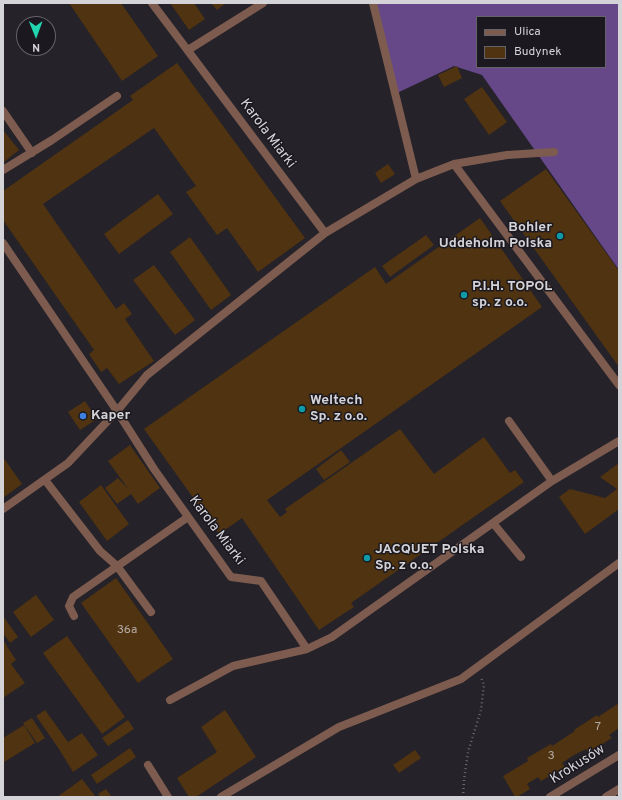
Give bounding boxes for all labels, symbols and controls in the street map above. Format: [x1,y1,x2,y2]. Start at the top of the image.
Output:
north arrow [16,16,56,56]
legend [476,16,606,68]
text: Ulica [514,24,541,40]
text: N [32,40,40,54]
text: Budynek [514,44,562,60]
street label: Karola Miarki [235,96,299,172]
place label: Bohler Uddeholm Polska [439,220,552,252]
marker: Bohler Uddeholm Polska [555,231,565,241]
place label: P.I.H. TOPOL sp. z o.o. [472,279,552,312]
marker: P.I.H. TOPOL sp. z o.o. [459,290,469,300]
place label: Weltech Sp. z o.o. [310,393,367,426]
marker: Weltech Sp. z o.o. [297,404,307,414]
place label: Kaper [91,408,130,424]
marker: Kaper [78,411,88,421]
street label: Karola Miarki [184,493,248,569]
place label: JACQUET Polska Sp. z o.o. [375,542,485,574]
marker: JACQUET Polska Sp. z o.o. [362,553,372,563]
house number: 36a [117,624,137,638]
house number: 7 [595,721,601,735]
street label: Krokusów [547,742,609,788]
house number: 3 [547,750,555,764]

